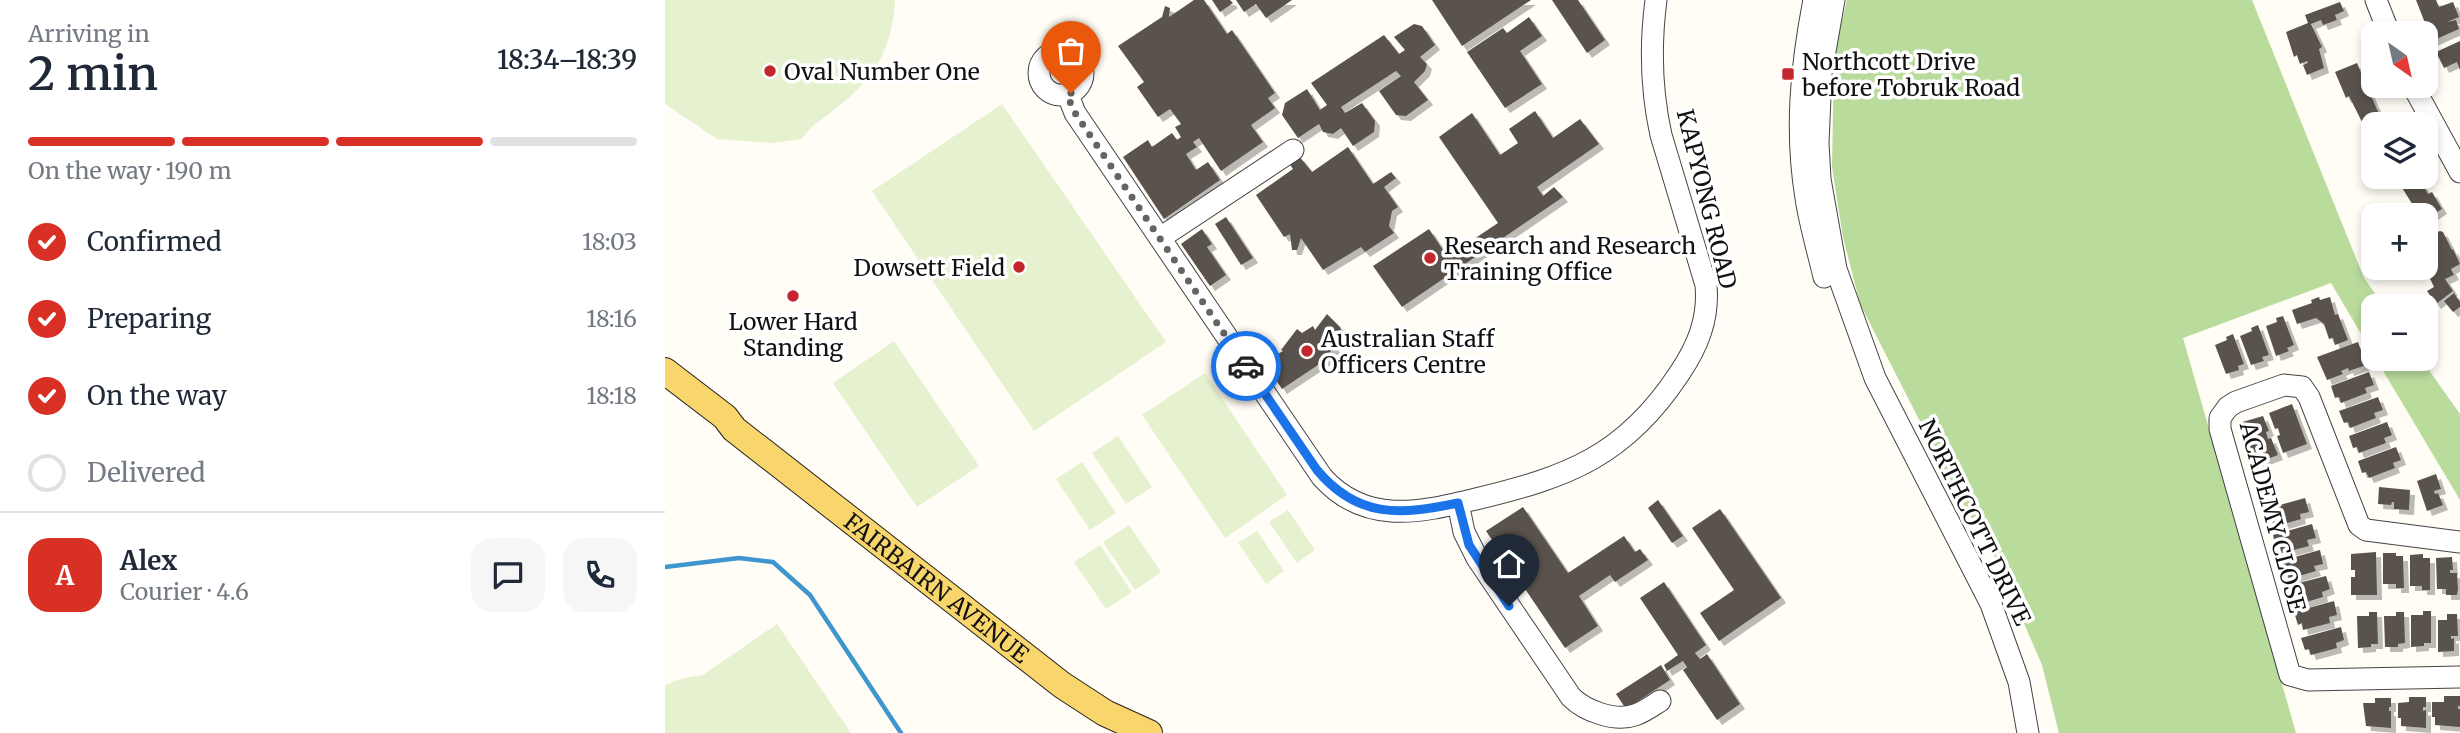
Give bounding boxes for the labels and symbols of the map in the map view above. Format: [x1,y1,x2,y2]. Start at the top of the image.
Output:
pin [1041,21,1101,93]
north arrow [2361,21,2438,98]
place label: Northcott Drive before Tobruk Road [1801,47,2020,102]
place label: Oval Number One [784,57,980,86]
marker: Oval Number One [762,63,778,79]
marker: Northcott Drive before Tobruk Road [1780,66,1796,82]
street label: KAPYONG ROAD [1671,106,1743,292]
place label: Research and Research Training Office [1444,231,1696,286]
marker: Research and Research Training Office [1422,250,1438,266]
place label: Dowsett Field [853,253,1005,282]
marker: Dowsett Field [1011,259,1027,275]
marker: Lower Hard Standing [785,288,801,304]
place label: Lower Hard Standing [728,307,858,362]
place label: Australian Staff Officers Centre [1320,324,1496,379]
courier [1211,331,1281,401]
marker: Australian Staff Officers Centre [1299,343,1315,359]
street label: NORTHCOTT DRIVE [1912,414,2038,630]
street label: ACADEMY CLOSE [2233,418,2312,616]
street label: FAIRBAIRN AVENUE [839,506,1036,669]
pin [1479,534,1539,606]

